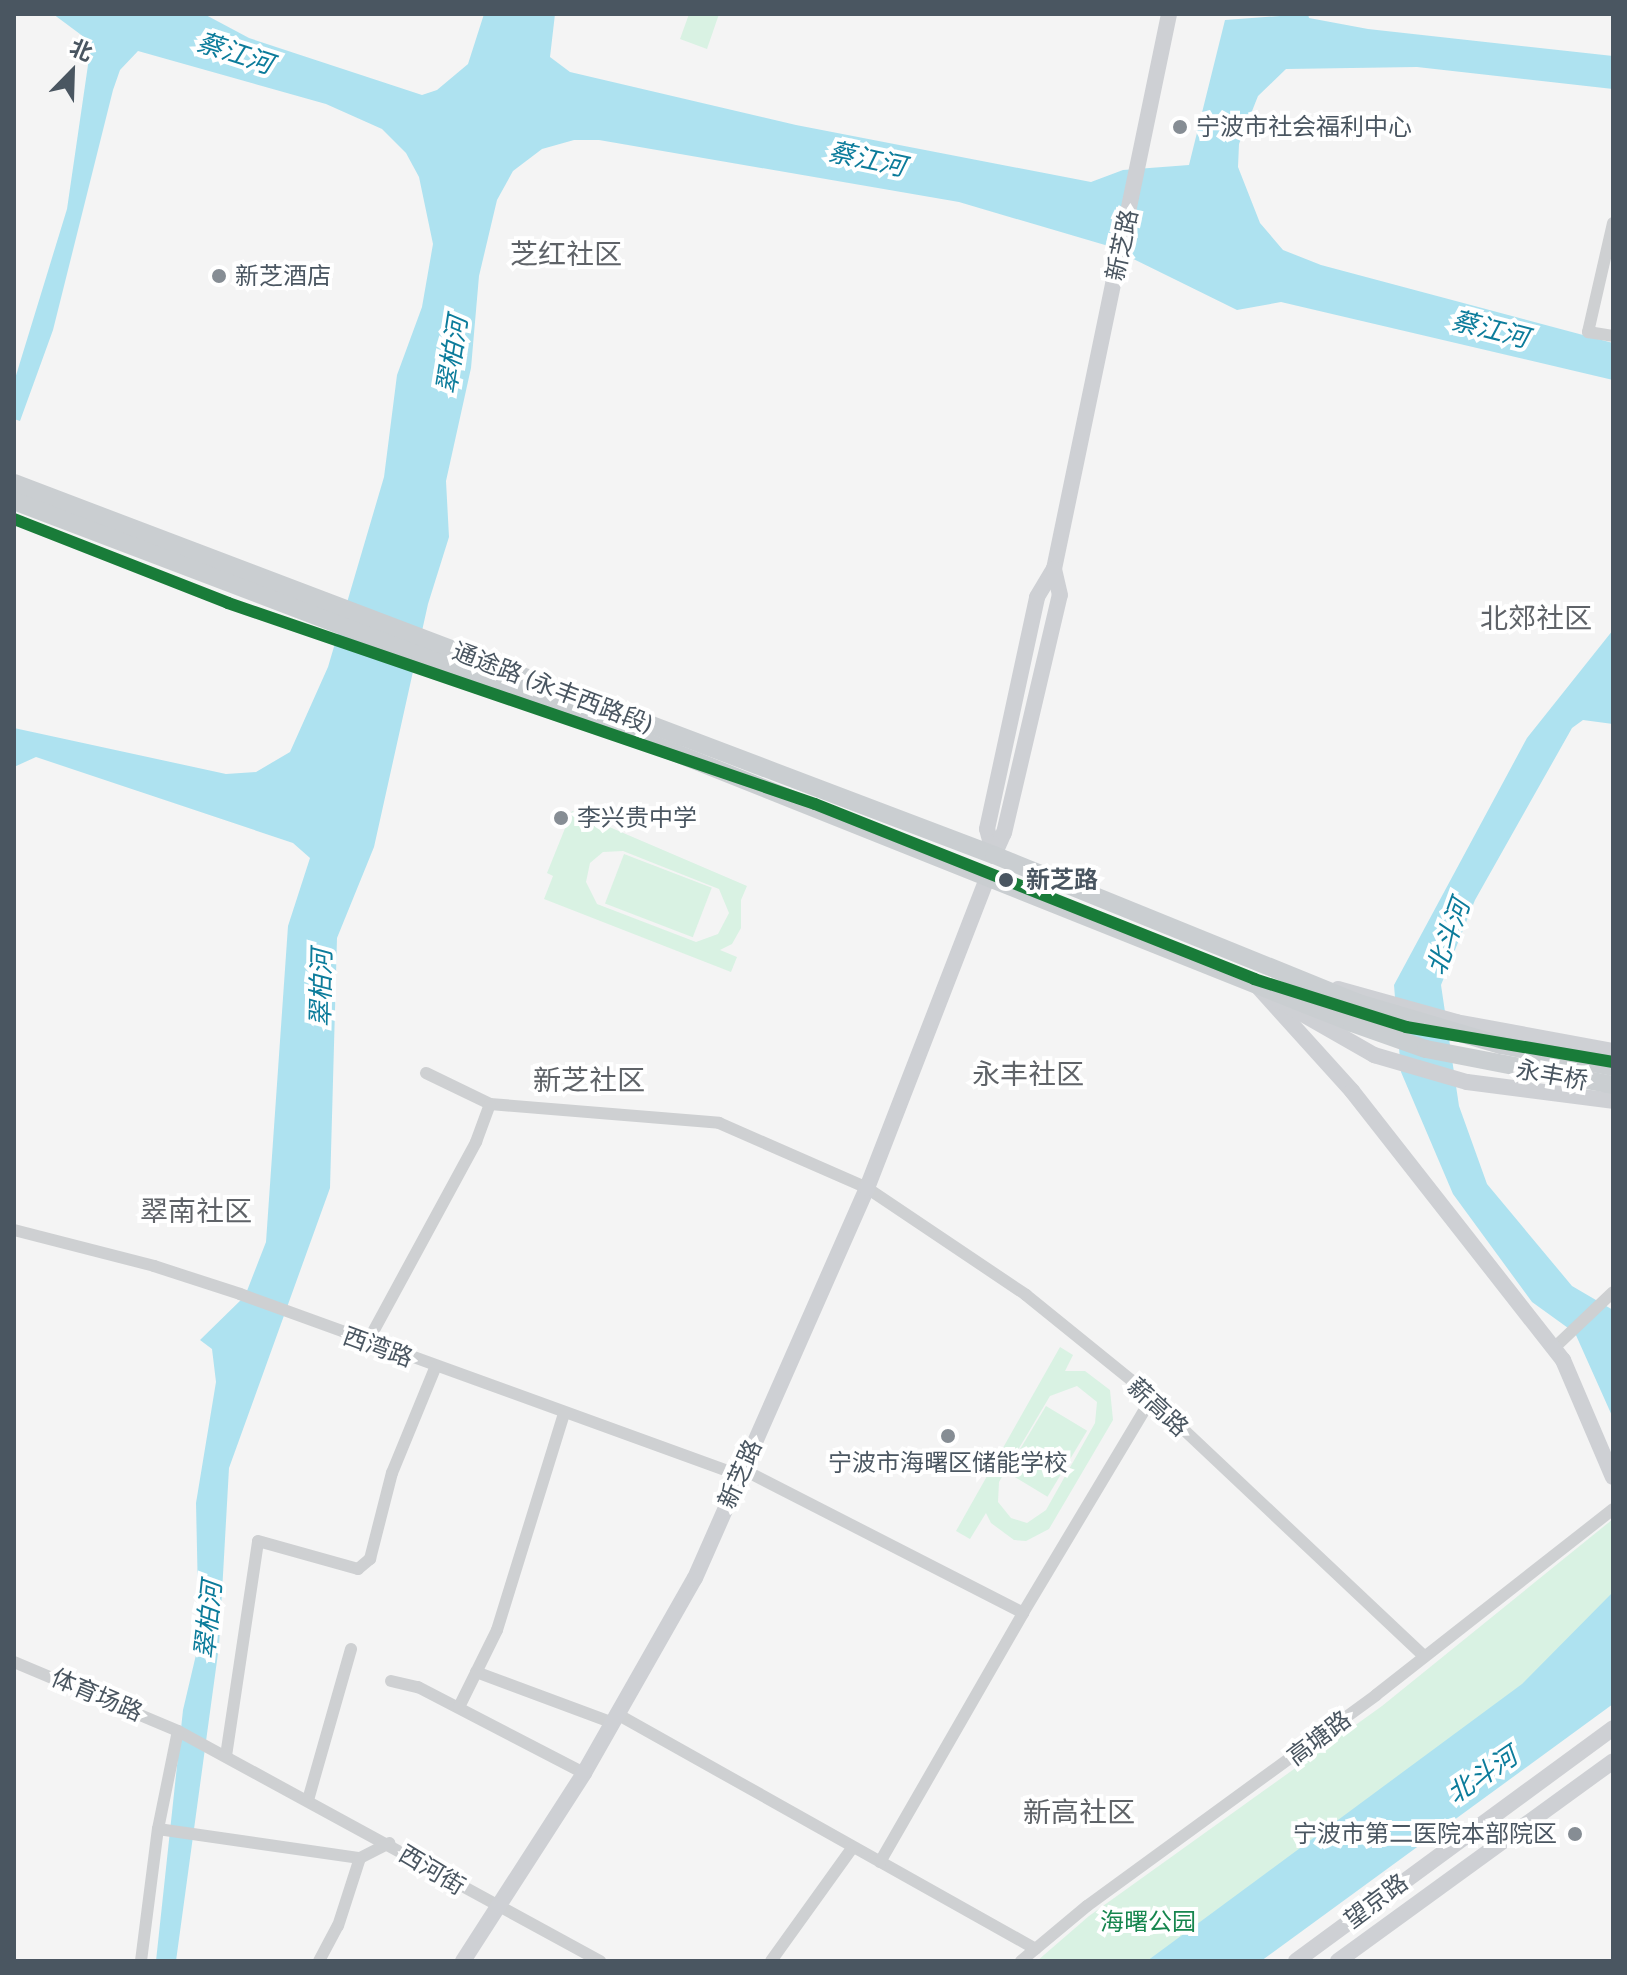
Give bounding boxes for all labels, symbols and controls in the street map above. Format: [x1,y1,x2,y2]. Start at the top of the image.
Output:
water label: 蔡江河 [193,26,277,80]
north arrow [32,32,112,112]
text: 北 [66,34,97,66]
place label: 宁波市社会福利中心 [1196,113,1412,141]
marker: 宁波市社会福利中心 [1171,118,1189,136]
water label: 蔡江河 [826,136,908,182]
street label: 新芝路 [1100,207,1144,283]
district label: 芝红社区 [510,237,622,271]
place label: 新芝酒店 [235,262,331,290]
marker: 新芝酒店 [210,267,228,285]
water label: 蔡江河 [1448,304,1532,354]
water label: 翠柏河 [430,314,474,396]
district label: 北郊社区 [1480,601,1592,635]
street label: 通途路 (永丰西路段) [449,636,657,740]
place label: 李兴贵中学 [577,804,697,832]
marker: 李兴贵中学 [552,809,570,827]
place label: 新芝路 [1026,866,1098,894]
marker: 新芝路 [993,867,1019,893]
water label: 北斗河 [1420,895,1476,979]
water label: 翠柏河 [305,949,337,1027]
street label: 永丰桥 [1514,1055,1590,1095]
district label: 永丰社区 [972,1057,1084,1091]
district label: 新芝社区 [533,1063,645,1097]
district label: 翠南社区 [140,1194,252,1228]
street label: 西湾路 [339,1321,417,1373]
street label: 薪高路 [1122,1372,1194,1442]
marker: 宁波市海曙区储能学校 [939,1427,957,1445]
street label: 新芝路 [712,1435,768,1513]
place label: 宁波市海曙区储能学校 [828,1449,1068,1477]
water label: 翠柏河 [188,1580,228,1660]
street label: 体育场路 [47,1663,147,1727]
street label: 高塘路 [1282,1705,1356,1771]
water label: 北斗河 [1441,1740,1523,1810]
district label: 新高社区 [1023,1795,1135,1829]
place label: 宁波市第二医院本部院区 [1293,1820,1557,1848]
marker: 宁波市第二医院本部院区 [1564,1823,1586,1845]
street label: 西河街 [394,1839,470,1901]
street label: 望京路 [1339,1868,1413,1934]
park label: 海曙公园 [1100,1908,1196,1936]

